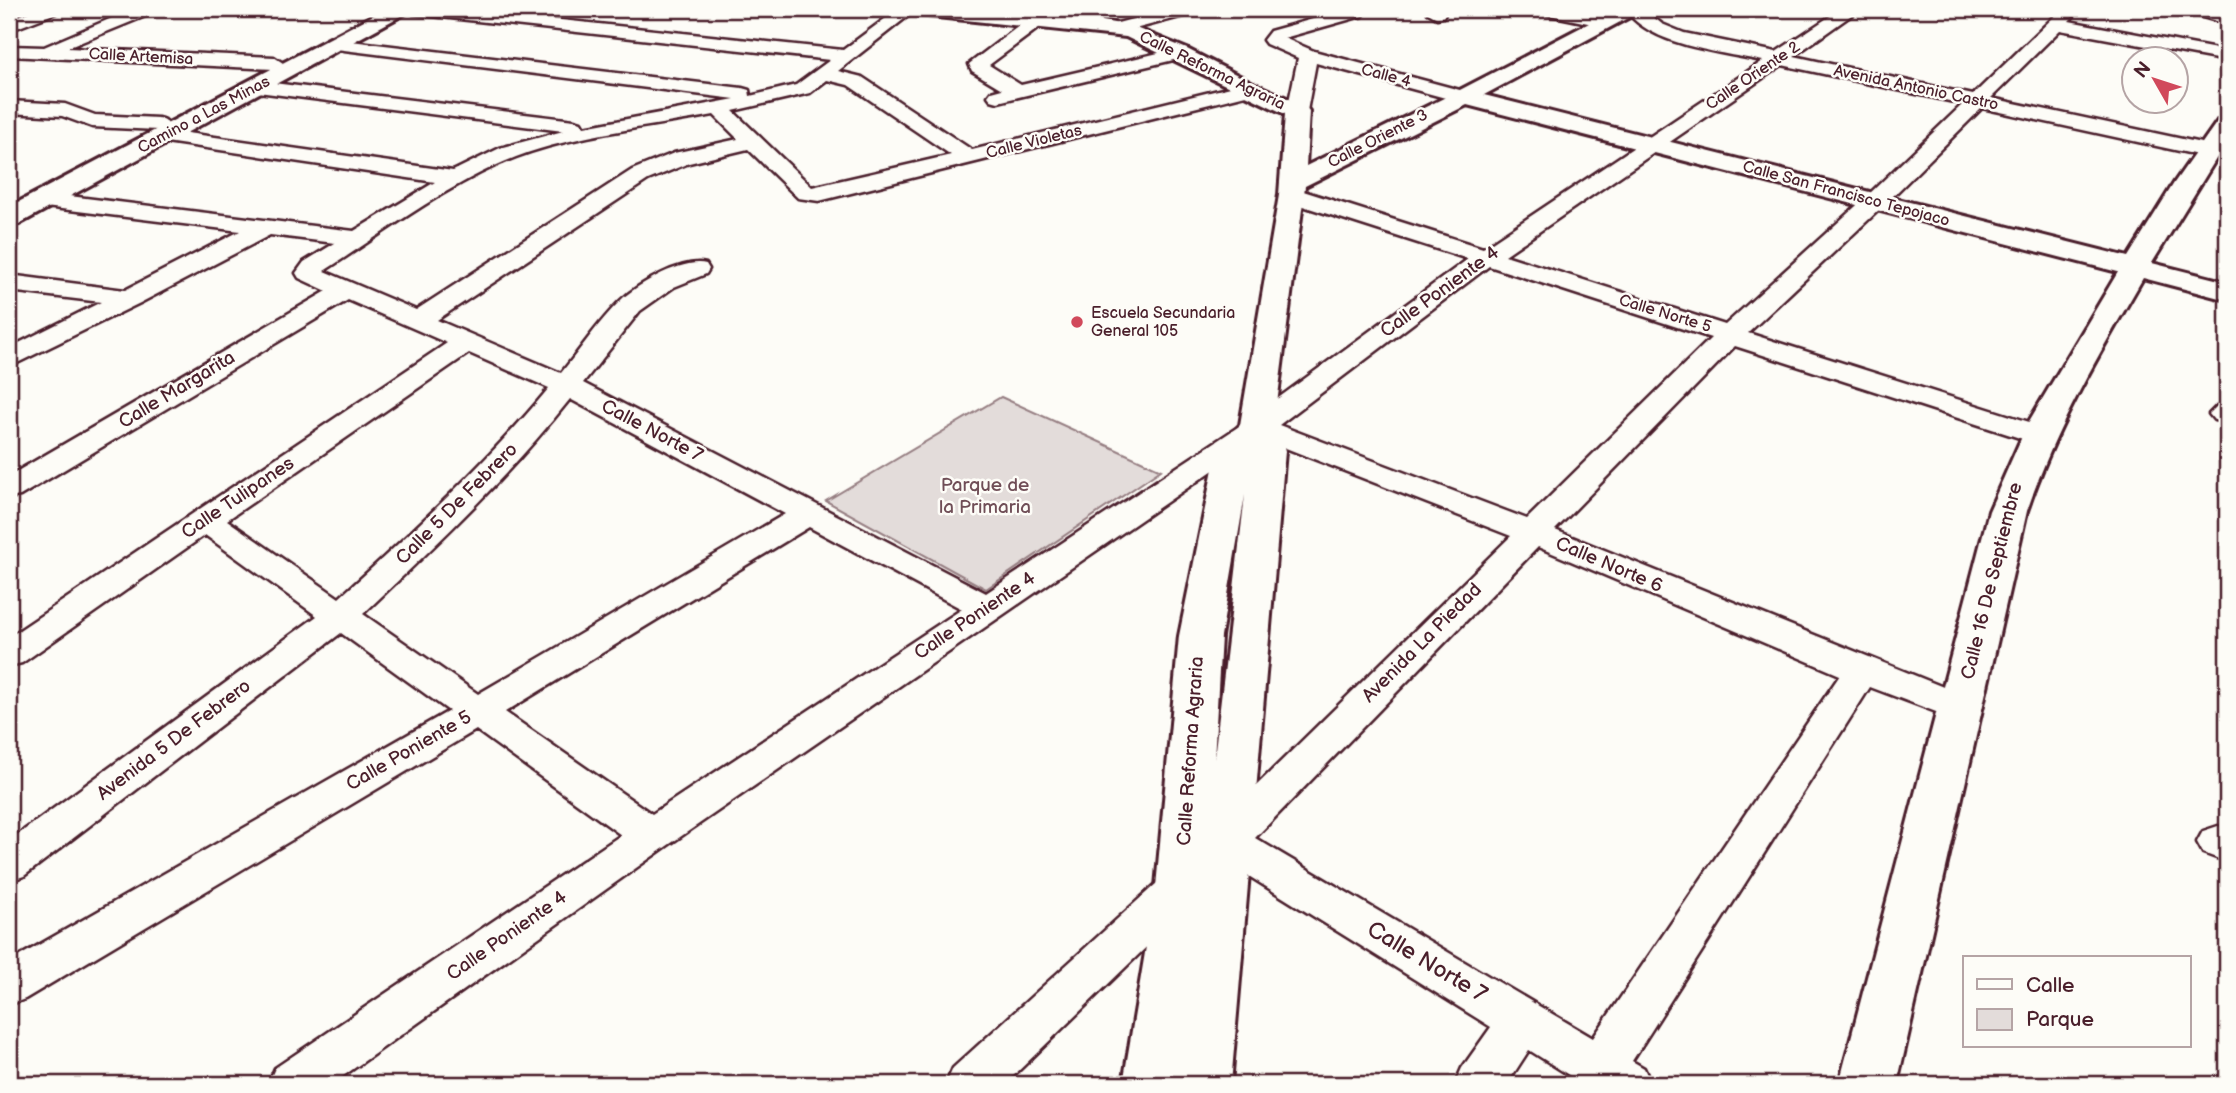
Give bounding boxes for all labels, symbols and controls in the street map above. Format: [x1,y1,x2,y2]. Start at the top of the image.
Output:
street label: Calle Reforma Agraria [1136,27,1288,115]
street label: Calle Oriente 2 [1702,37,1804,114]
street label: Calle Artemisa [88,45,194,69]
north arrow [2120,46,2190,116]
text: N [2130,57,2156,83]
street label: Calle 4 [1359,60,1413,92]
street label: Avenida Antonio Castro [1832,61,2000,115]
street label: Camino a Las Minas [135,72,273,158]
street label: Calle Oriente 3 [1325,106,1431,172]
street label: Calle Violetas [984,121,1084,163]
street label: Calle San Francisco Tepojaco [1740,157,1952,231]
street label: Calle Poniente 4 [1376,241,1504,343]
street label: Calle Norte 5 [1616,291,1714,337]
place label: Escuela Secundaria General 105 [1091,304,1235,341]
marker: Escuela Secundaria General 105 [1069,314,1085,330]
street label: Calle Margarita [115,346,239,434]
street label: Calle Norte 7 [597,395,707,468]
street label: Calle 5 De Febrero [391,438,523,570]
street label: Calle Tulipanes [177,452,299,544]
park label: Parque de la Primaria [939,474,1031,519]
street label: Calle 16 De Septiembre [1956,480,2028,682]
street label: Calle Norte 6 [1552,532,1666,598]
street label: Calle Poniente 4 [910,567,1040,665]
street label: Avenida La Piedad [1357,578,1487,708]
street label: Calle Reforma Agraria [1173,656,1209,846]
street label: Avenida 5 De Febrero [92,675,256,805]
street label: Calle Poniente 5 [342,706,476,796]
street label: Calle Poniente 4 [442,886,572,986]
street label: Calle Norte 7 [1362,915,1493,1009]
legend [1963,956,2190,1048]
text: Calle [2026,973,2075,998]
text: Parque [2026,1007,2094,1032]

